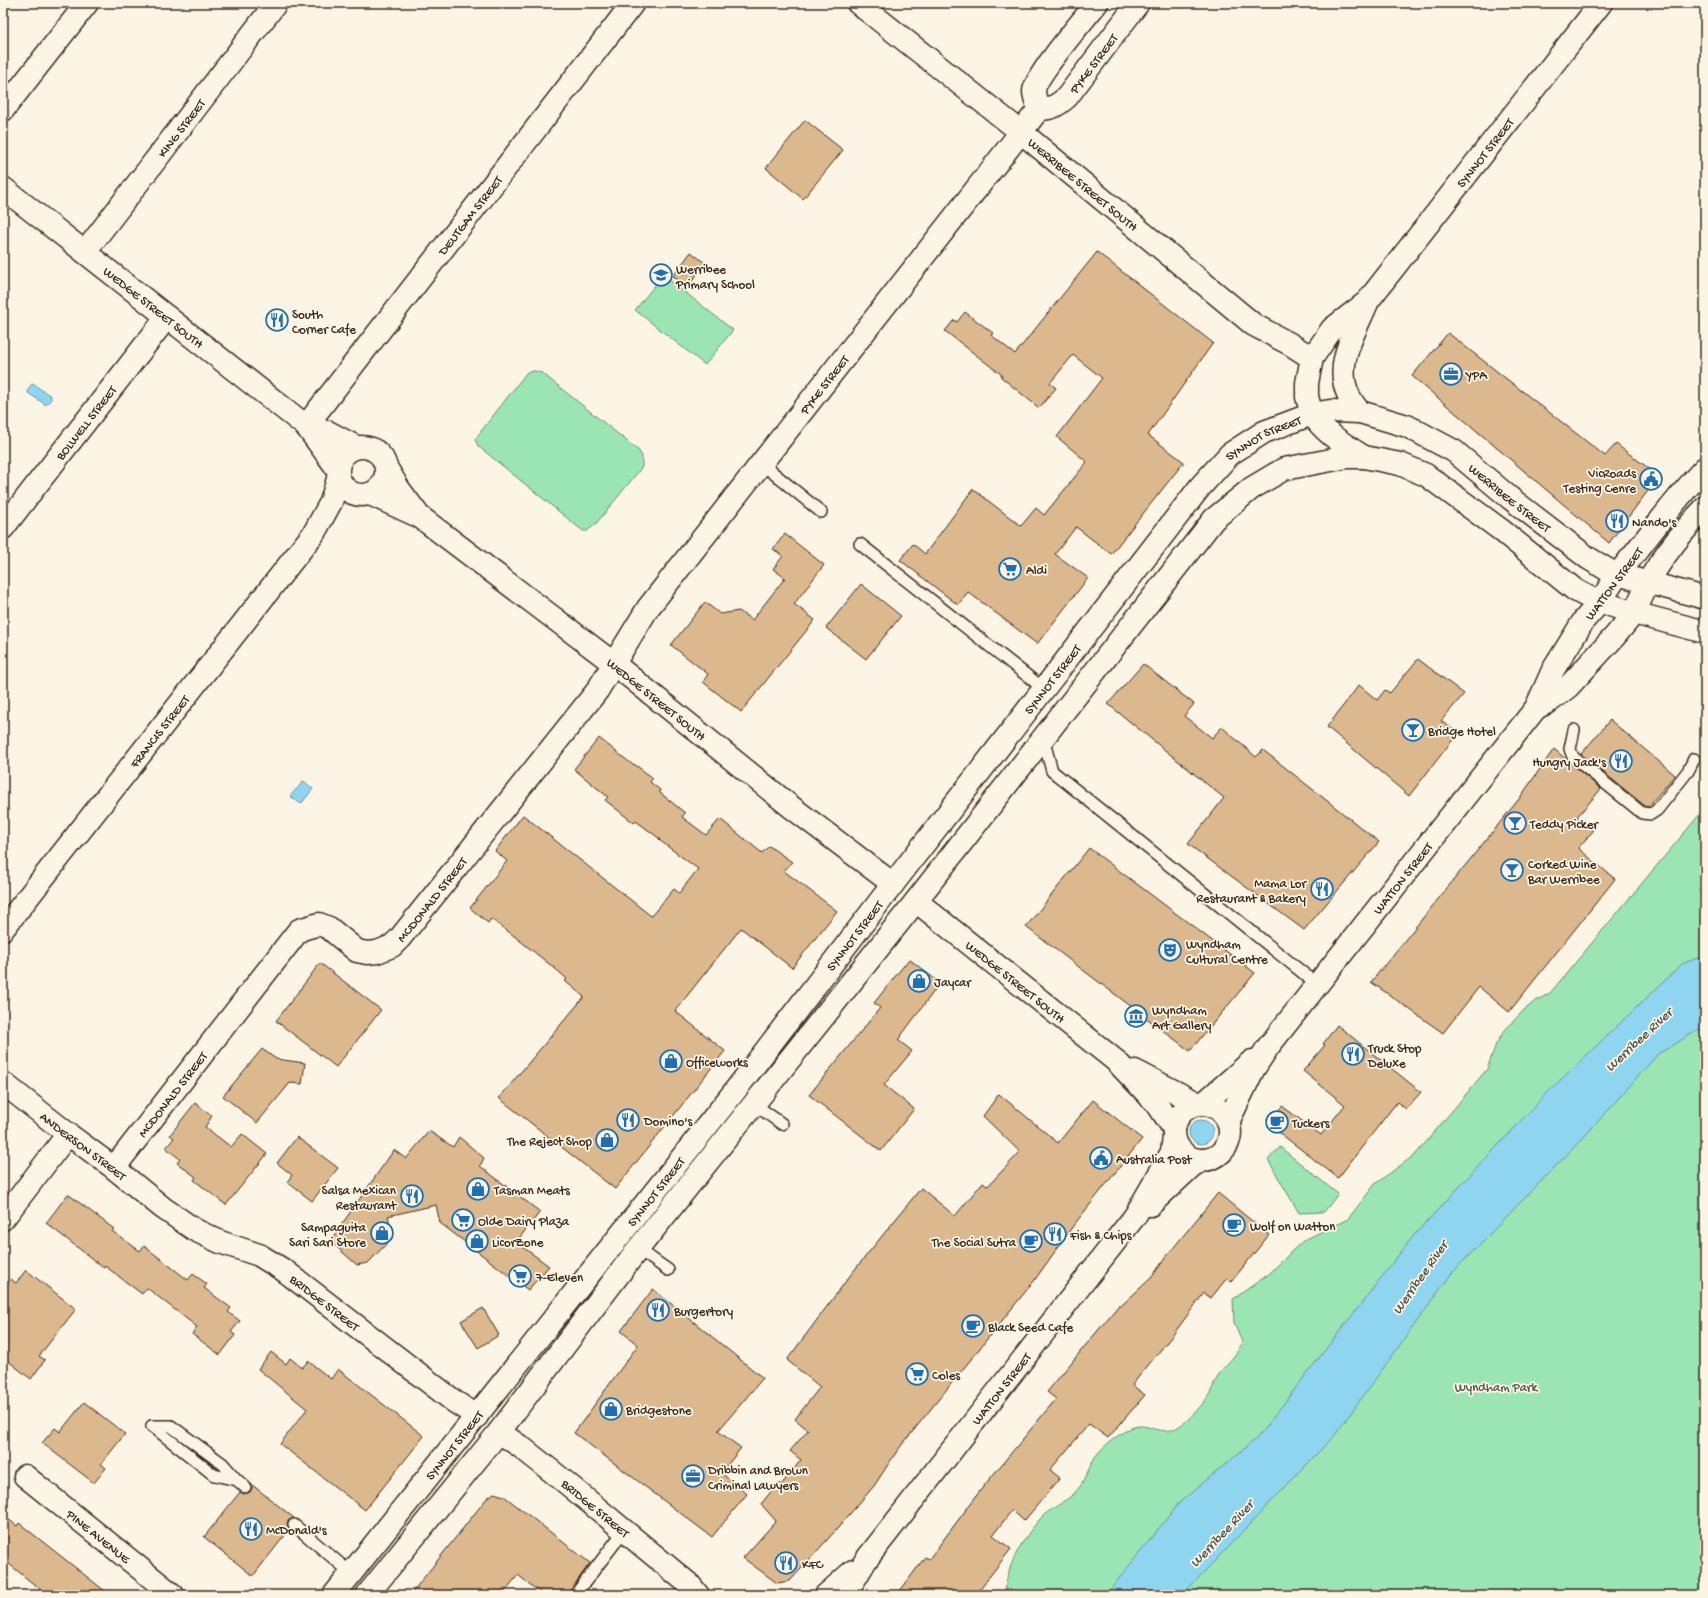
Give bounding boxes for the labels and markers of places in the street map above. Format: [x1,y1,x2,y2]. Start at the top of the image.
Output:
school or university icon: Werribee Primary School [648,262,674,288]
place label: Werribee Primary School [675,263,755,293]
restaurant icon: South Corner Cafe [264,307,290,333]
place label: South Corner Cafe [292,308,356,338]
office icon: YPA [1438,361,1464,387]
place label: YPA [1465,369,1488,384]
public building icon: VicRoads Testing Cenre [1638,466,1664,492]
place label: VicRoads Testing Cenre [1562,467,1637,497]
restaurant icon: Nando's [1604,508,1630,534]
place label: Nando's [1632,516,1678,531]
supermarket icon: Aldi [997,556,1023,582]
place label: Aldi [1026,564,1047,579]
bar icon: Bridge Hotel [1400,717,1426,743]
place label: Bridge Hotel [1427,725,1496,740]
restaurant icon: Hungry Jack's [1608,748,1634,774]
place label: Hungry Jack's [1532,756,1607,771]
bar icon: Teddy Picker [1502,810,1528,836]
place label: Teddy Picker [1529,818,1599,833]
bar icon: Corked Wine Bar Werribee [1499,857,1525,883]
place label: Corked Wine Bar Werribee [1527,858,1600,888]
restaurant icon: Mama Lor Restaurant & Bakery [1309,876,1335,902]
place label: Mama Lor Restaurant & Bakery [1196,877,1307,907]
theatre icon: Wyndham Cultural Centre [1157,937,1183,963]
place label: Wyndham Cultural Centre [1186,938,1268,968]
shop icon: Jaycar [906,968,932,994]
place label: Jaycar [934,976,972,991]
museum icon: Wyndham Art Gallery [1123,1003,1149,1029]
place label: Wyndham Art Gallery [1152,1004,1212,1034]
restaurant icon: Truck Stop Deluxe [1340,1041,1366,1067]
place label: Truck Stop Deluxe [1367,1042,1422,1072]
shop icon: Officeworks [658,1048,684,1074]
place label: Officeworks [686,1056,749,1071]
restaurant icon: Domino's [615,1107,641,1133]
cafe icon: Tuckers [1264,1109,1290,1135]
place label: Domino's [643,1115,693,1130]
place label: Tuckers [1291,1117,1331,1132]
shop icon: The Reject Shop [594,1127,620,1153]
place label: The Reject Shop [506,1135,593,1150]
public building icon: Australia Post [1088,1145,1114,1171]
place label: Australia Post [1116,1153,1193,1168]
shop icon: Tasman Meats [465,1176,491,1202]
restaurant icon: Salsa Mexican Restaurant [399,1183,425,1209]
place label: Salsa Mexican Restaurant [322,1184,398,1214]
place label: Tasman Meats [493,1184,571,1199]
supermarket icon: Olde Dairy Plaza [450,1207,476,1233]
cafe icon: Wolf on Watton [1221,1212,1247,1238]
place label: Olde Dairy Plaza [478,1215,570,1230]
shop icon: Sampaguita Sari Sari Store [369,1220,395,1246]
place label: Wolf on Watton [1250,1220,1336,1235]
place label: Sampaguita Sari Sari Store [289,1221,367,1251]
restaurant icon: Fish & Chips [1042,1221,1068,1247]
shop icon: LicorZone [464,1228,490,1254]
cafe icon: The Social Sutra [1018,1228,1044,1254]
place label: Fish & Chips [1069,1229,1133,1244]
place label: LicorZone [492,1236,544,1251]
place label: The Social Sutra [931,1236,1017,1251]
supermarket icon: 7-Eleven [507,1263,533,1289]
place label: 7-Eleven [535,1271,584,1286]
restaurant icon: Burgertory [645,1297,671,1323]
place label: Burgertory [673,1305,734,1320]
cafe icon: Black Seed Cafe [960,1313,986,1339]
place label: Black Seed Cafe [987,1321,1073,1336]
supermarket icon: Coles [904,1361,930,1387]
place label: Coles [932,1369,961,1384]
shop icon: Bridgestone [598,1396,624,1422]
place label: Bridgestone [625,1404,692,1419]
office icon: Dribbin and Brown Criminal Lawyers [680,1463,706,1489]
place label: Dribbin and Brown Criminal Lawyers [707,1464,809,1494]
restaurant icon: McDonald's [238,1516,264,1542]
place label: McDonald's [266,1524,328,1539]
restaurant icon: KFC [773,1550,799,1576]
place label: KFC [802,1558,824,1573]

